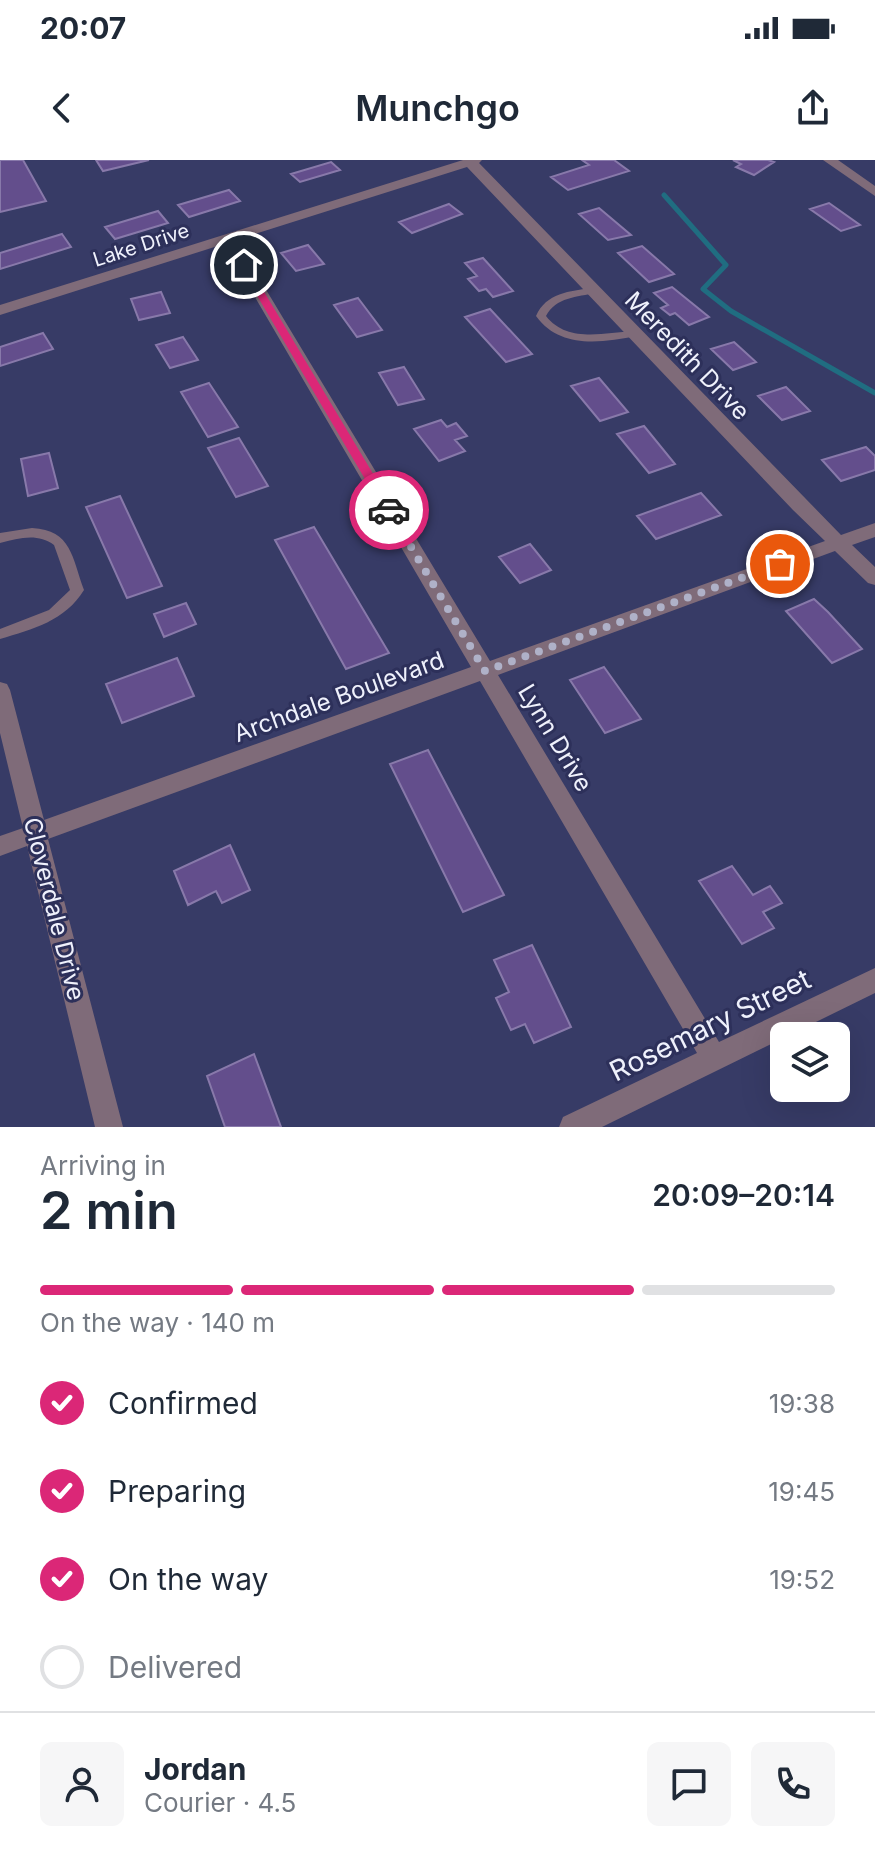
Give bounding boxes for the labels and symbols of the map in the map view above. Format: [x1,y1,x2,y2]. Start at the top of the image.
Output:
street label: Lake Drive [90,218,192,272]
pin [210,231,278,299]
street label: Meredith Drive [619,285,756,426]
courier [349,470,429,550]
pin [746,530,814,598]
street label: Archdale Boulevard [230,645,448,748]
street label: Lynn Drive [512,679,599,797]
street label: Cloverdale Drive [18,815,91,1003]
street label: Rosemary Street [604,962,816,1088]

